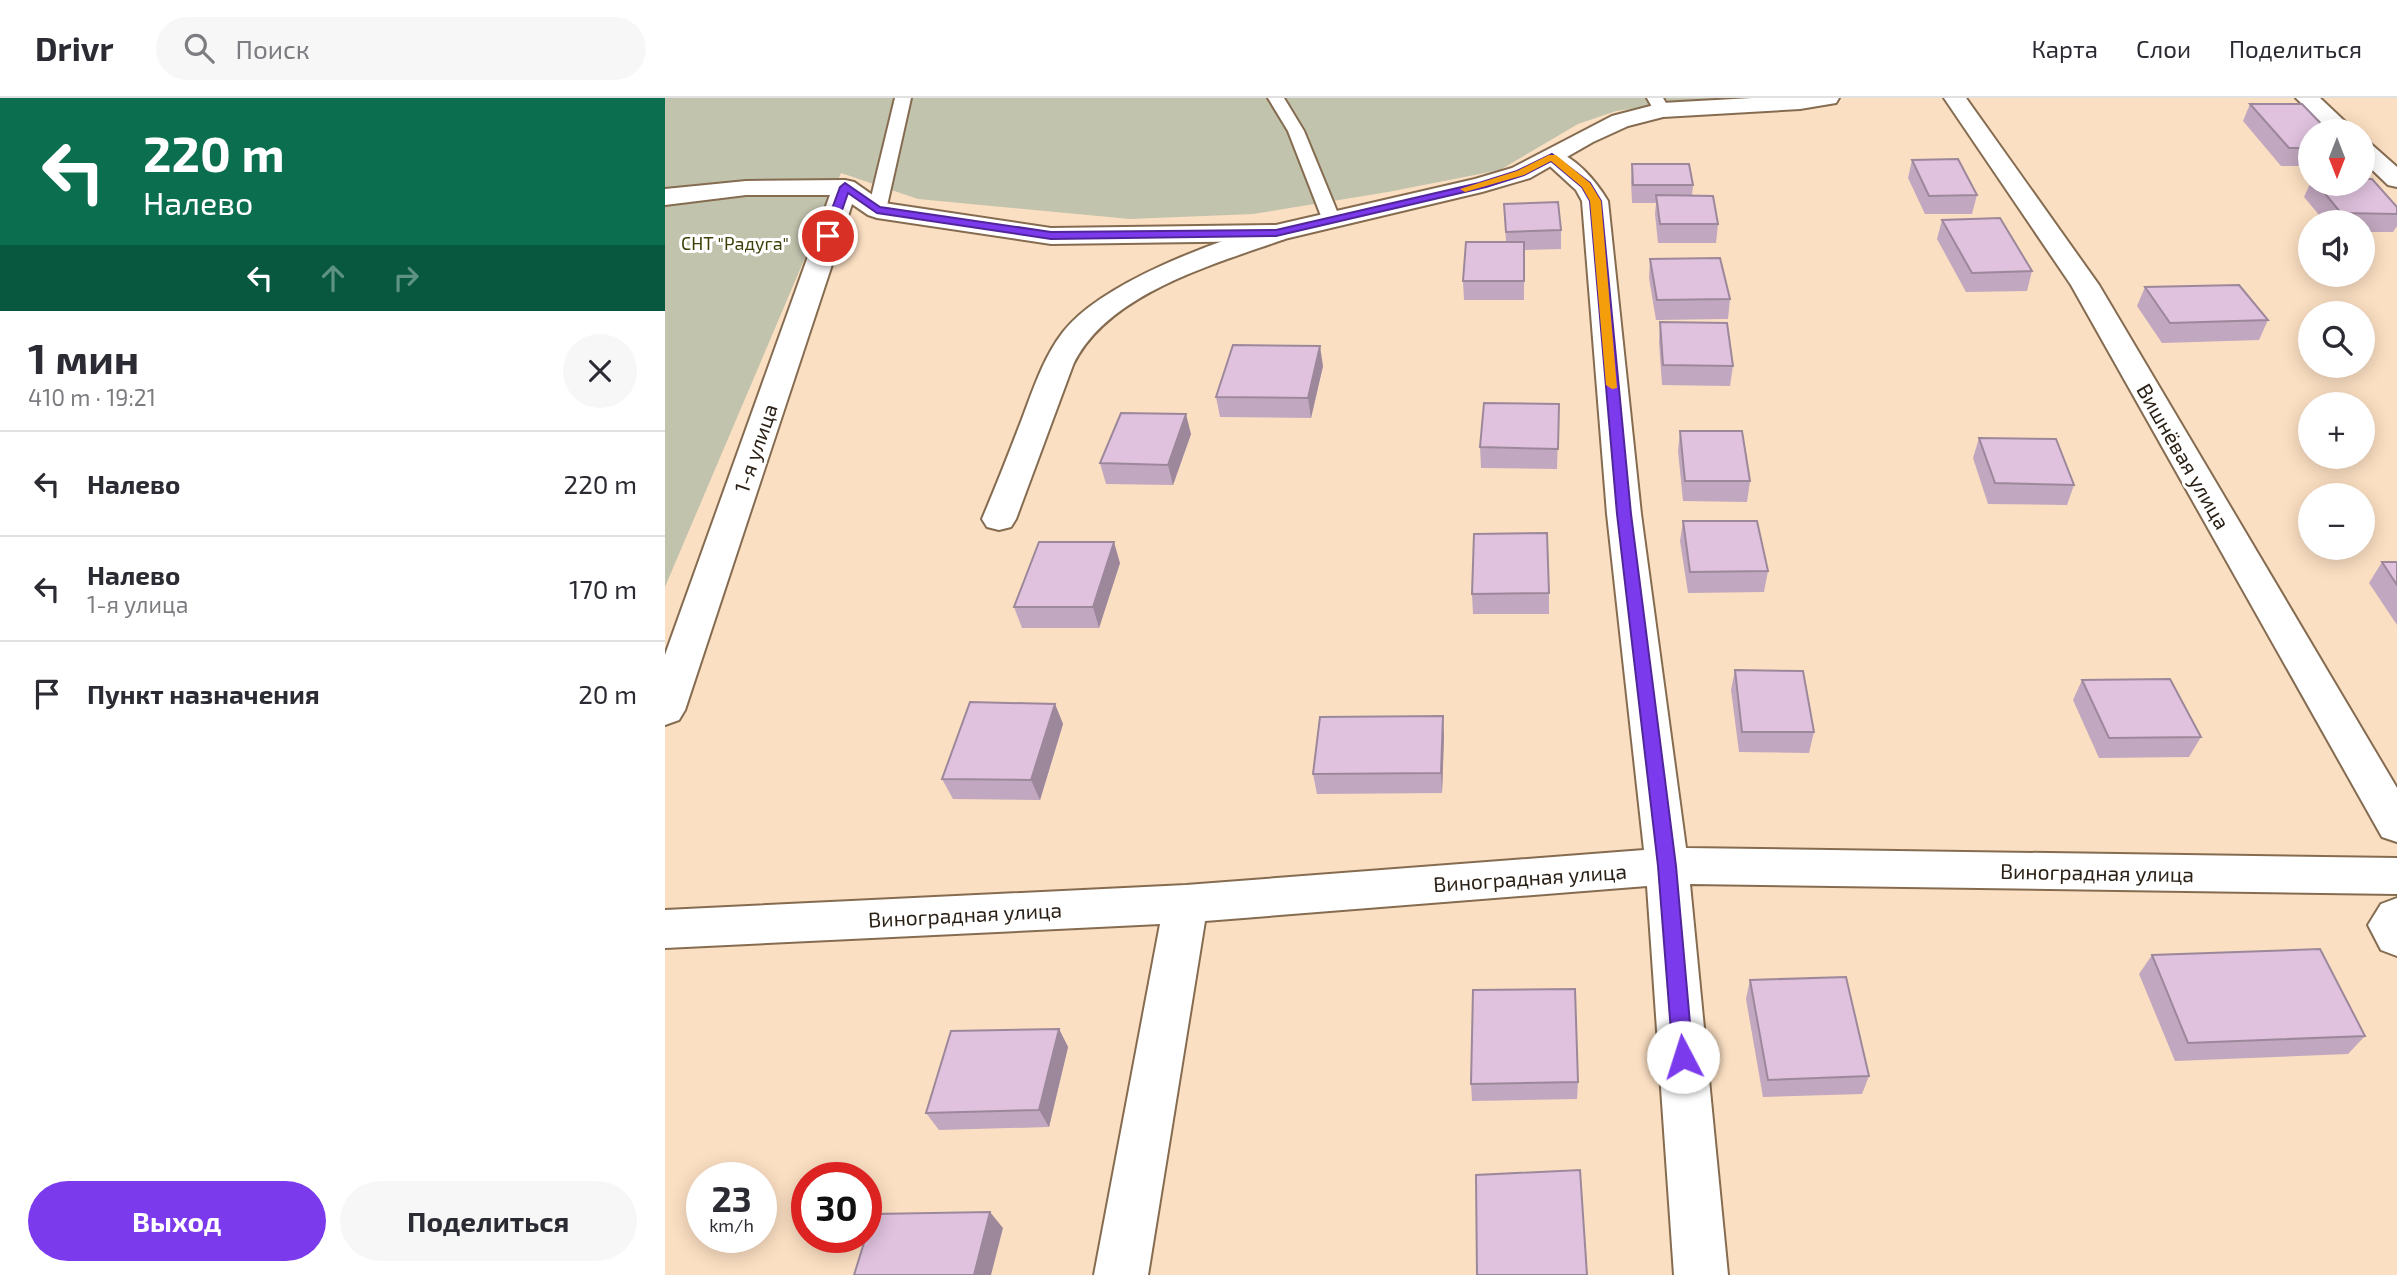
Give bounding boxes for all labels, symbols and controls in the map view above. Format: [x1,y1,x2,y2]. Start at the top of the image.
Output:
search box [156,17,646,80]
text: Drivr [35,28,114,68]
icon: search [180,29,218,67]
text: Поиск [236,33,310,64]
text: Карта [2031,34,2098,63]
text: Слои [2136,34,2191,63]
text: Поделиться [2229,34,2362,63]
north arrow [2298,119,2375,196]
map controls [2298,119,2375,560]
text: 220 m [143,123,285,182]
icon: left [28,126,119,217]
text: Налево [143,183,253,221]
pin [798,206,858,266]
button: sound [2298,210,2375,287]
icon: arrive [809,217,847,255]
park label: СНТ "Радуга" [681,232,789,254]
icon: left [241,259,279,297]
icon: ahead [314,259,352,297]
icon: right [387,259,425,297]
button: search [2298,301,2375,378]
text: 1 мин [28,332,139,382]
button: close [563,334,637,408]
street label: Вишнёвая улица [2131,379,2236,534]
text: 410 m · 19:21 [28,383,156,411]
button: + [2298,392,2375,469]
street label: 1-я улица [728,400,783,496]
icon: left [28,465,66,503]
text: Налево [87,468,180,499]
text: 220 m [564,468,637,499]
button: − [2298,483,2375,560]
text: Налево [87,559,180,590]
icon: left [28,570,66,608]
text: 170 m [569,573,637,604]
text: 1-я улица [87,590,188,618]
icon: arrive [28,675,66,713]
text: Пункт назначения [87,678,320,709]
text: 20 m [578,678,637,709]
street label: Виноградная улица [1432,858,1628,897]
street label: Виноградная улица [2000,858,2194,887]
street label: Виноградная улица [867,896,1063,933]
position arrow [1646,1020,1720,1094]
speed limit sign: 30 [791,1162,882,1253]
text: 23 [711,1177,752,1219]
button: Выход [28,1181,326,1261]
button: Поделиться [340,1181,637,1261]
text: km/h [709,1214,754,1236]

